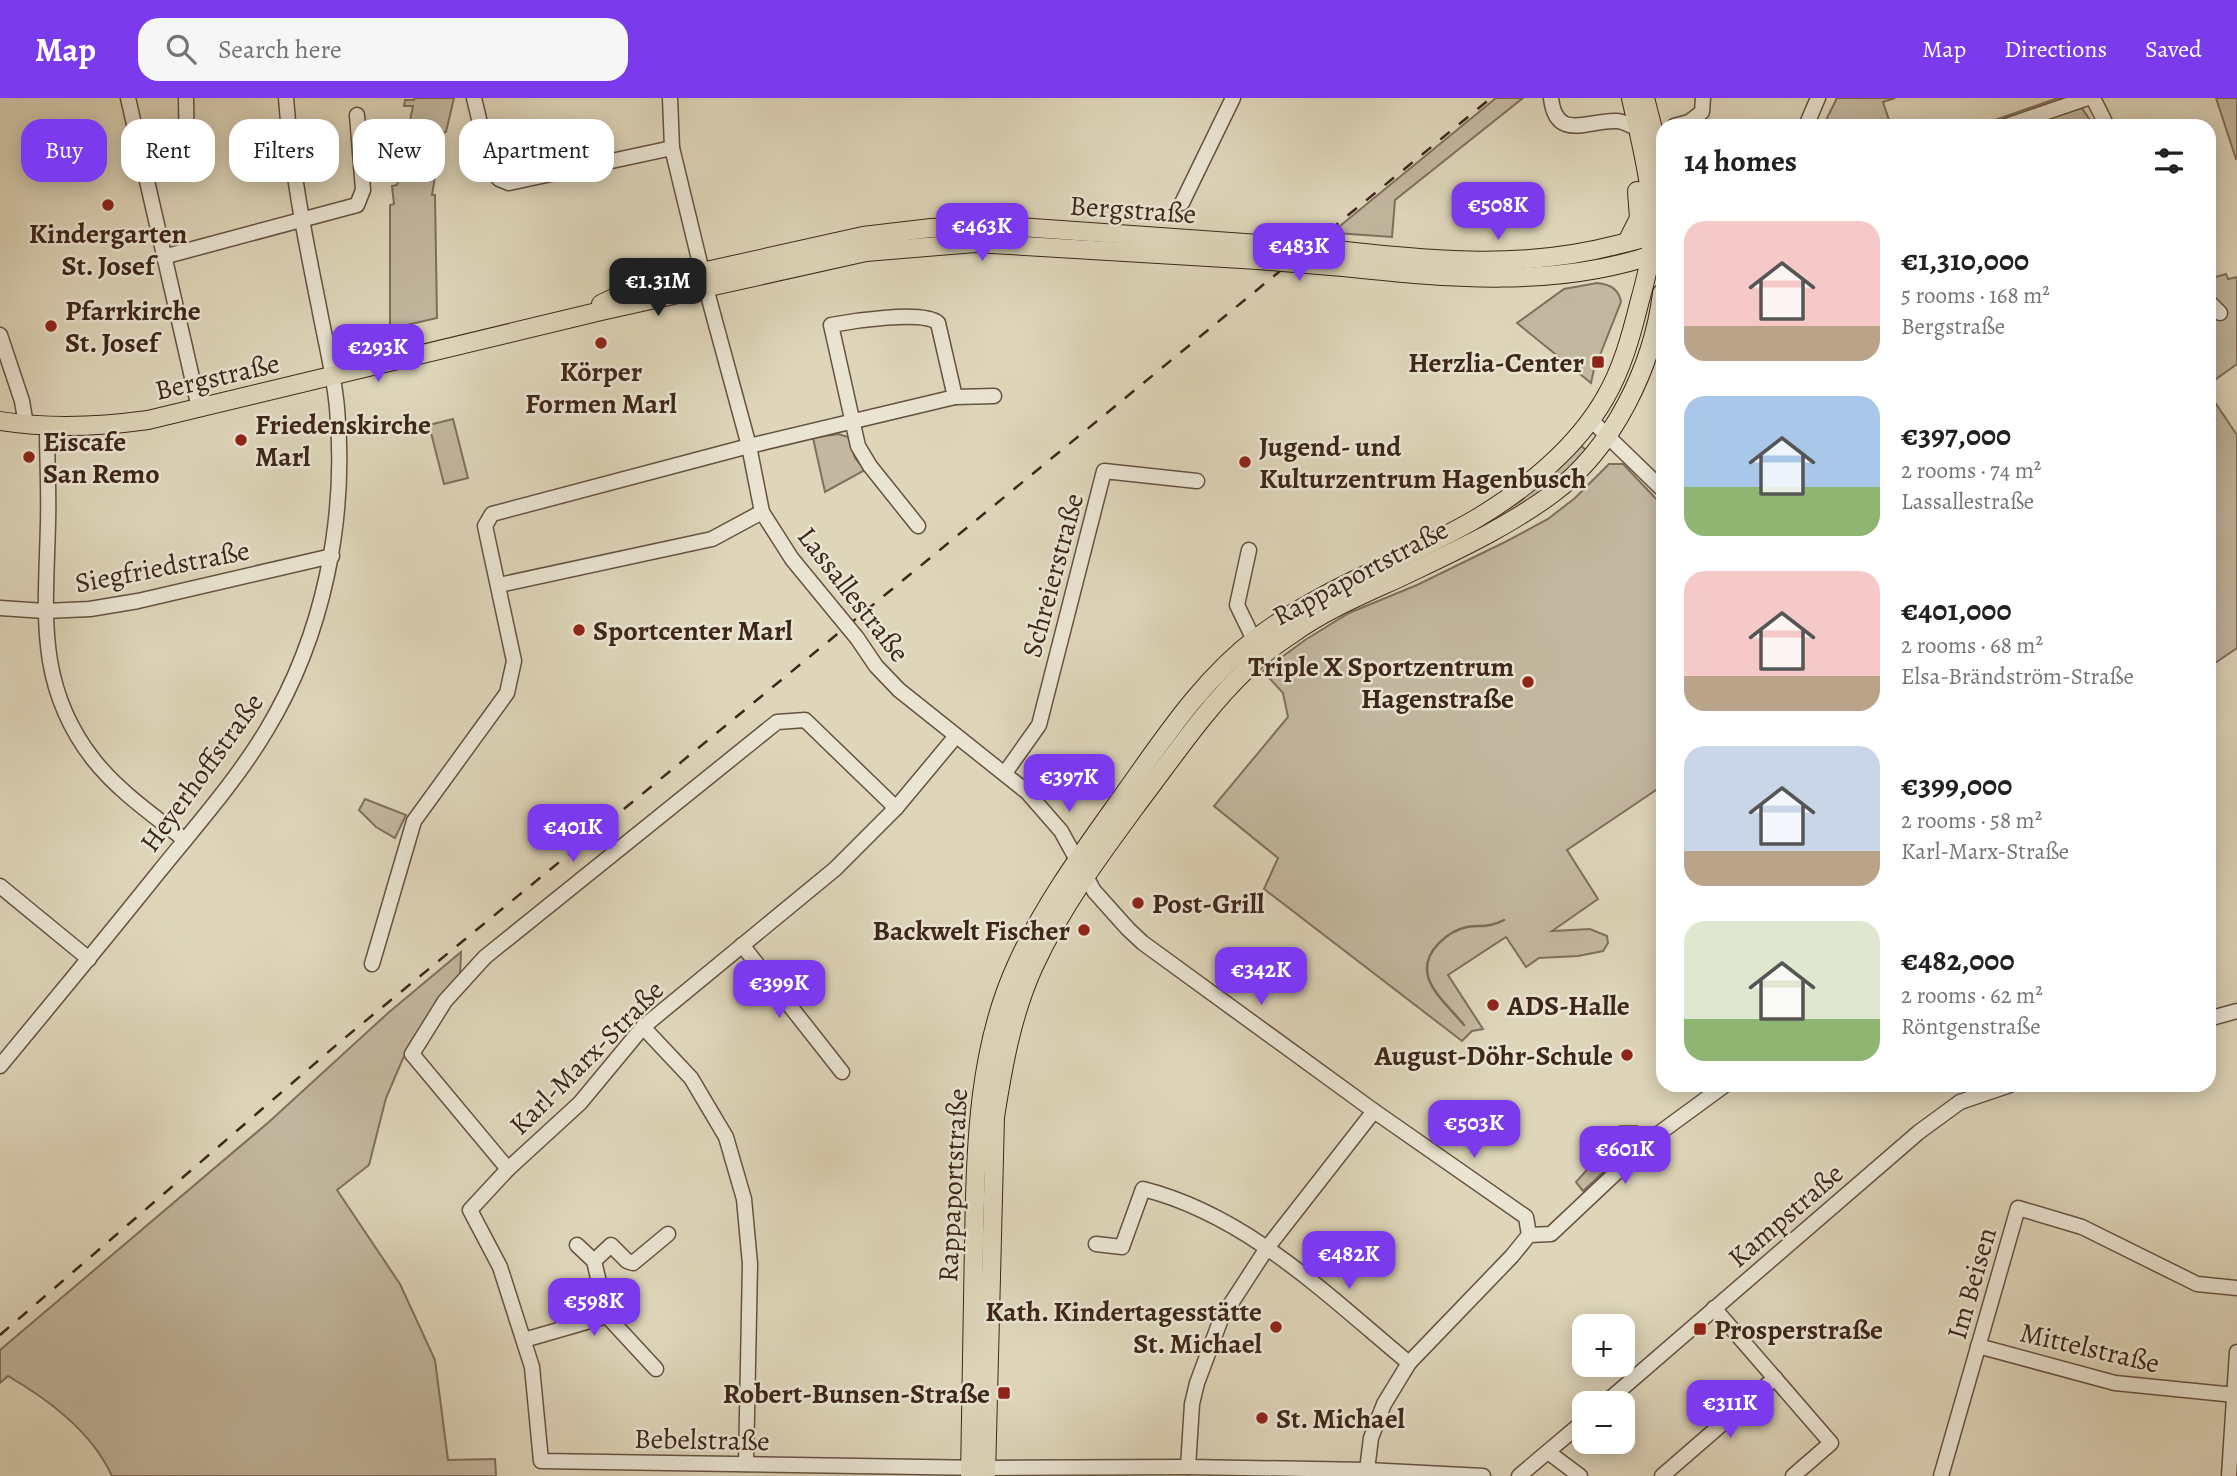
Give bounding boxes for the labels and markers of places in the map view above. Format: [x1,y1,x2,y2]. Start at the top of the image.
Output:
pin: €508K [1449,183,1547,242]
marker: Kindergarten St. Josef [100,197,116,213]
pin: €463K [933,204,1031,263]
place label: Kindergarten St. Josef [29,215,188,285]
pin: €483K [1250,223,1348,283]
pin: €1.31M [601,258,715,318]
place label: Pfarrkirche St. Josef [65,292,201,362]
marker: Pfarrkirche St. Josef [43,318,59,334]
pin: €293K [329,324,427,384]
marker: Körper Formen Marl [593,335,609,351]
place label: Herzlia-Center [1408,344,1584,382]
place label: Körper Formen Marl [525,353,678,423]
marker: Herzlia-Center [1590,354,1606,370]
place label: Friedenskirche Marl [255,406,431,476]
place label: Eiscafe San Remo [43,423,160,493]
place label: Jugend- und Kulturzentrum Hagenbusch [1259,428,1587,498]
marker: Friedenskirche Marl [233,432,249,448]
marker: Eiscafe San Remo [21,449,37,465]
marker: Jugend- und Kulturzentrum Hagenbusch [1237,454,1253,470]
place label: Sportcenter Marl [593,612,793,650]
marker: Sportcenter Marl [571,622,587,638]
place label: Triple X Sportzentrum Hagenstraße [1248,648,1514,718]
marker: Triple X Sportzentrum Hagenstraße [1520,674,1536,690]
pin: €397K [1020,754,1118,814]
pin: €401K [524,804,622,864]
place label: Post-Grill [1152,885,1265,923]
marker: Post-Grill [1130,895,1146,911]
place label: Backwelt Fischer [872,912,1070,950]
marker: Backwelt Fischer [1076,922,1092,938]
pin: €342K [1212,948,1310,1007]
pin: €399K [730,960,828,1020]
place label: ADS-Halle [1506,987,1630,1025]
marker: ADS-Halle [1485,997,1501,1013]
place label: August-Döhr-Schule [1374,1037,1613,1075]
marker: August-Döhr-Schule [1619,1047,1635,1063]
pin: €503K [1425,1100,1523,1160]
pin: €601K [1576,1126,1674,1186]
pin: €482K [1300,1232,1398,1291]
pin: €598K [545,1278,643,1338]
place label: Kath. Kindertagesstätte St. Michael [985,1293,1263,1363]
place label: Prosperstraße [1714,1311,1883,1349]
marker: Kath. Kindertagesstätte St. Michael [1268,1319,1284,1335]
marker: Prosperstraße [1692,1321,1708,1337]
place label: Robert-Bunsen-Straße [723,1375,990,1413]
pin: €311K [1681,1380,1779,1440]
marker: Robert-Bunsen-Straße [996,1385,1012,1401]
place label: St. Michael [1276,1400,1405,1438]
marker: St. Michael [1254,1410,1270,1426]

